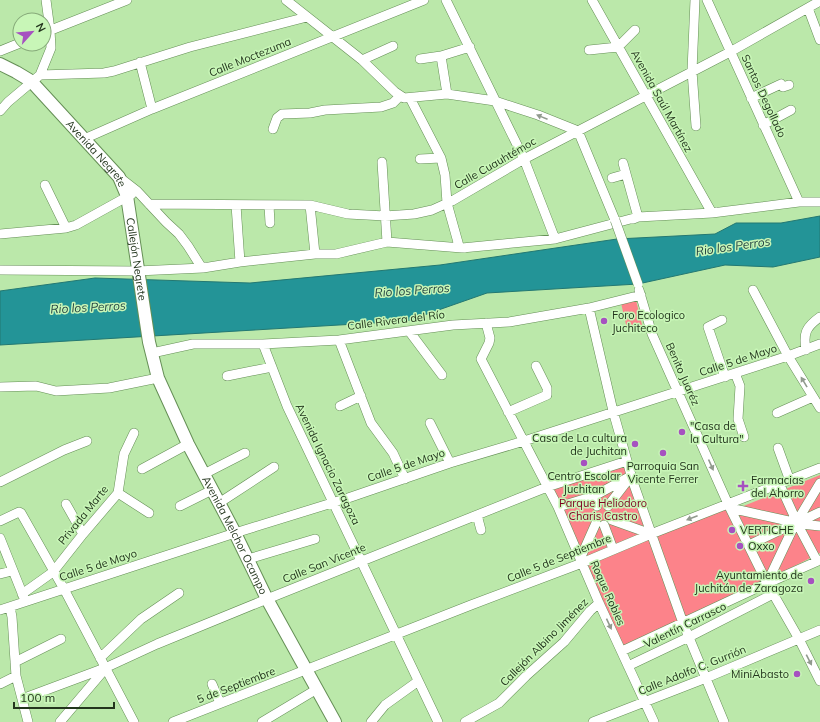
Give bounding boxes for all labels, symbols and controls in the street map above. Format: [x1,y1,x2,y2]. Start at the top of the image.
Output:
north arrow [12,12,52,52]
text: N [33,21,49,34]
street label: Calle Moctezuma [207,34,293,80]
street label: Avenida Saúl Martínez [628,47,696,155]
street label: Santos Degollado [739,52,789,140]
one-way arrow [535,113,547,119]
street label: Avenida Negrete [63,117,129,189]
street label: Calle Cuauhtémoc [452,134,539,192]
street label: Callejón Negrete [123,217,150,302]
water label: Rio los Perros [695,233,771,259]
water label: Rio los Perros [374,280,450,300]
water label: Rio los Perros [50,298,126,316]
street label: Calle Rivera del Río [347,307,445,333]
place label: Foro Ecologico Juchiteco [612,308,685,335]
marker: Foro Ecologico Juchiteco [599,316,609,326]
street label: Benito Juaréz [663,340,703,408]
street label: Calle 5 de Mayo [697,341,779,379]
one-way arrow [801,376,808,388]
street label: Avenida Ignacio Zaragoza [293,401,363,527]
place label: "Casa de la Cultura" [690,419,744,446]
marker: "Casa de la Cultura" [677,427,687,437]
place label: Casa de La cultura de Juchitan [532,431,627,458]
marker: Casa de La cultura de Juchitan [630,439,640,449]
street label: Calle 5 de Mayo [365,445,447,485]
marker: Parroquia San Vicente Ferrer [658,448,668,458]
marker: Centro Escolar Juchitan [579,458,589,468]
place label: Parroquia San Vicente Ferrer [627,459,699,486]
one-way arrow [708,460,714,471]
place label: Centro Escolar Juchitan [547,469,621,496]
street label: Avenida Melchor Ocampo [199,473,271,597]
place label: Farmacias del Ahorro [751,473,804,500]
marker: Farmacias del Ahorro [738,481,748,491]
street label: Privada Marte [55,483,111,547]
park label: Parque Heliodoro Charis Castro [559,496,647,523]
one-way arrow [685,516,697,522]
place label: VERTICHE [740,523,793,537]
marker: VERTICHE [727,525,737,535]
street label: Calle 5 de Septiembre [505,531,613,585]
place label: Oxxo [748,539,774,553]
street label: Calle San Vicente [280,540,368,586]
marker: Oxxo [735,541,745,551]
street label: Calle 5 de Mayo [57,546,139,584]
street label: Roque Robles [587,558,629,628]
place label: Ayuntamiento de Juchitán de Zaragoza [695,568,803,595]
marker: Ayuntamiento de Juchitán de Zaragoza [806,576,816,586]
street label: Callejón Albino Jiménez [497,595,591,689]
street label: Valentín Carrasco [641,599,729,651]
one-way arrow [606,619,612,630]
street label: Calle Adolfo C. Gurrión [636,642,748,698]
one-way arrow [806,655,813,666]
street label: 5 de Septiembre [195,664,277,706]
place label: MiniAbasto [731,667,789,681]
marker: MiniAbasto [792,669,802,679]
scale bar [14,684,114,710]
text: 100 m [20,690,55,705]

